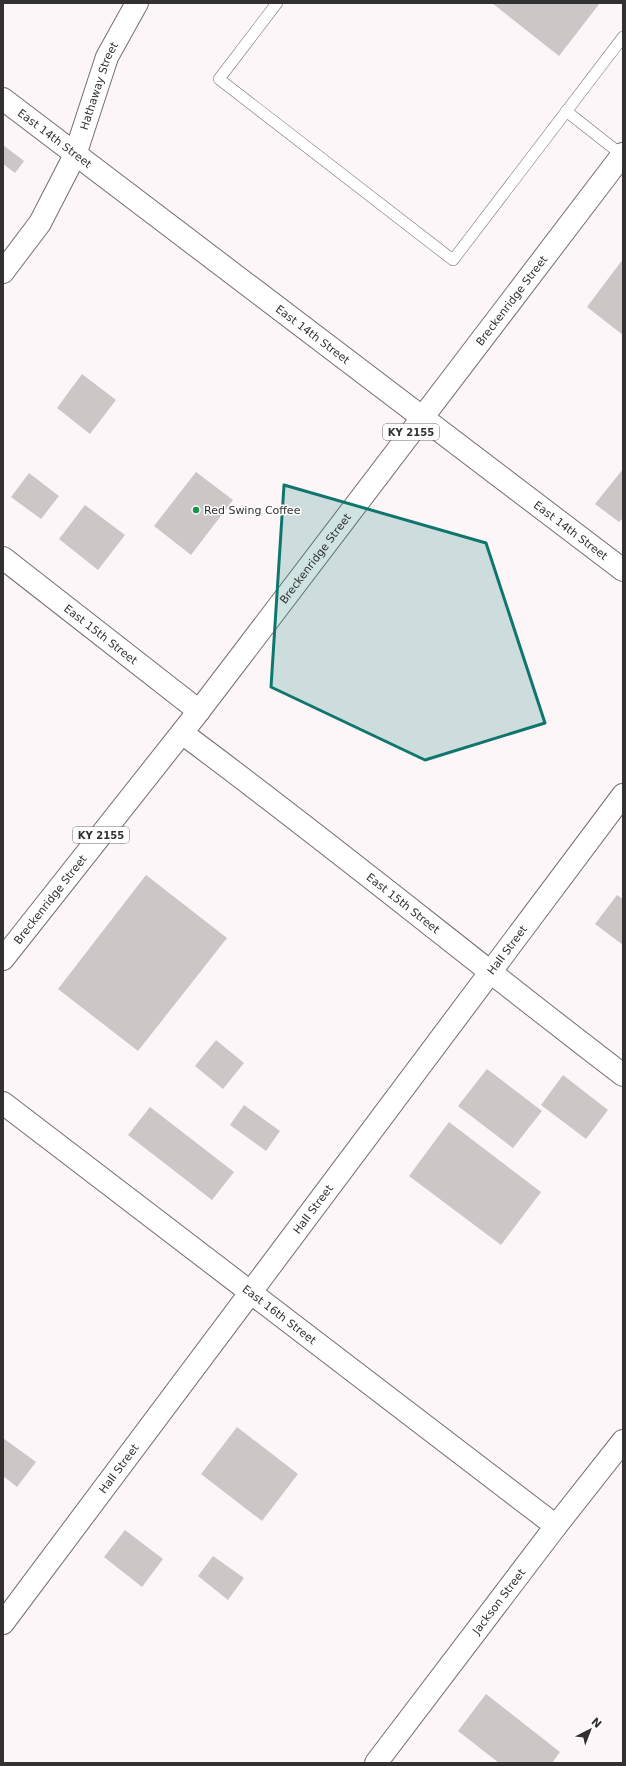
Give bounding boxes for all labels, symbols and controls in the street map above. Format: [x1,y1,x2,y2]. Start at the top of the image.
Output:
street label: Hathaway Street [78,39,121,132]
street label: East 14th Street [15,106,95,171]
street label: Breckenridge Street [473,253,551,348]
street label: East 14th Street [273,302,353,367]
road number: KY 2155 [383,424,439,440]
street label: East 14th Street [531,498,611,563]
place label: Red Swing Coffee [204,504,301,517]
marker: Red Swing Coffee [191,505,201,515]
street label: Breckenridge Street [277,510,354,606]
street label: East 15th Street [61,602,140,668]
road number: KY 2155 [73,827,129,843]
street label: Breckenridge Street [11,852,90,947]
street label: East 15th Street [364,871,443,937]
street label: Hall Street [485,922,531,977]
street label: Hall Street [291,1182,336,1237]
street label: East 16th Street [240,1282,319,1348]
street label: Hall Street [96,1441,142,1496]
street label: Jackson Street [470,1566,529,1638]
north arrow [570,1710,610,1750]
text: N [589,1715,604,1731]

